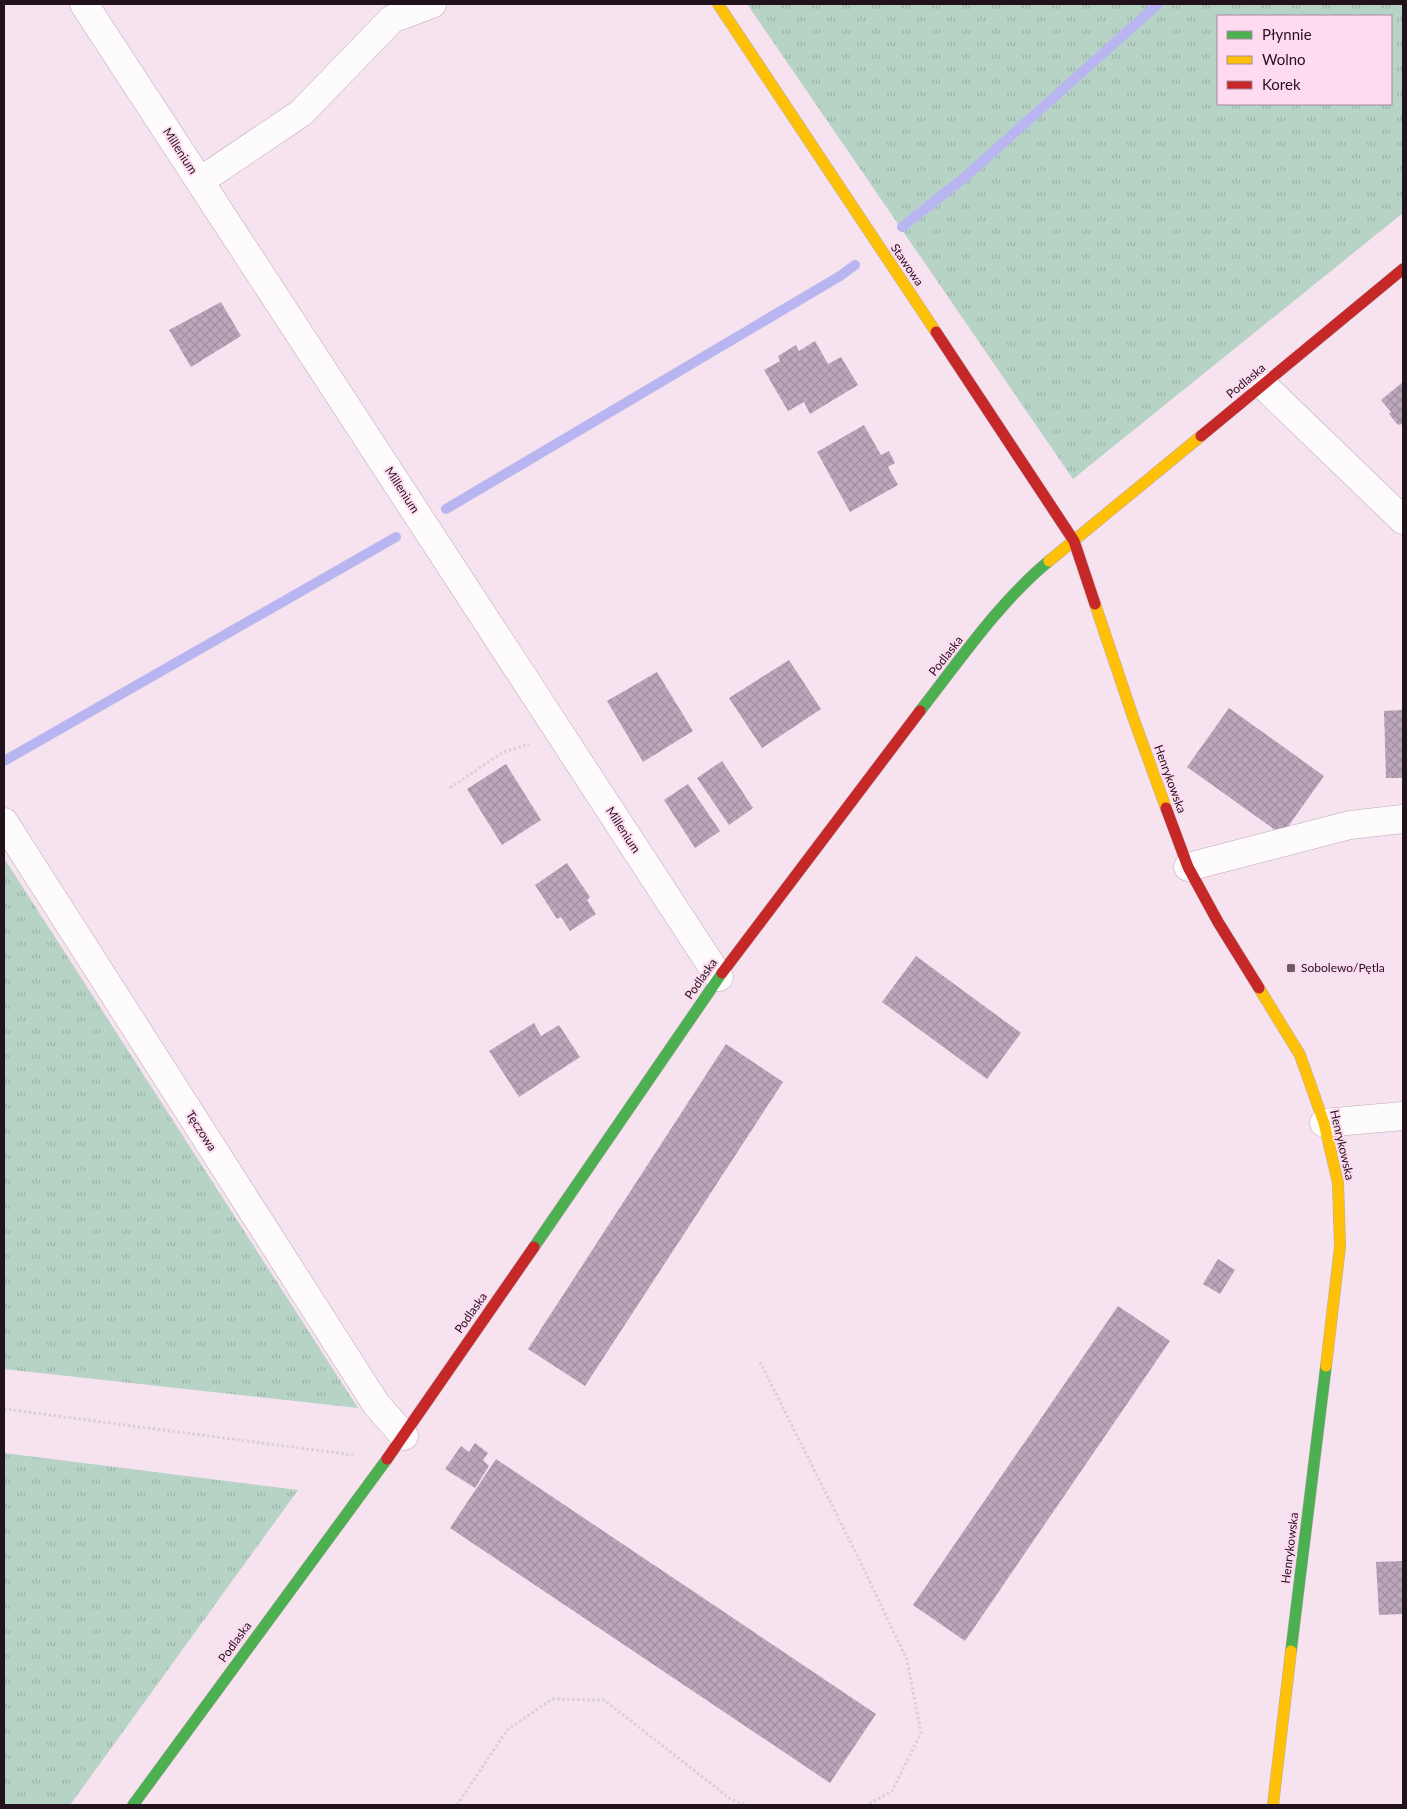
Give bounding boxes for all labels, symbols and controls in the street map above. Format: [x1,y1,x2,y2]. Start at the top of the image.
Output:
legend [1217,15,1392,105]
text: Płynnie [1262,25,1312,43]
text: Wolno [1262,50,1306,68]
text: Korek [1262,75,1301,93]
street label: Millenium [160,125,201,177]
street label: Stawowa [888,241,927,289]
street label: Podlaska [1223,360,1268,401]
street label: Millenium [382,464,423,516]
street label: Podlaska [925,633,966,679]
street label: Henrykowska [1151,743,1190,815]
street label: Millenium [603,804,644,856]
street label: Podlaska [681,955,720,1002]
place label: Sobolewo/Pętla [1301,960,1385,975]
marker: Sobolewo/Pętla [1285,962,1297,974]
street label: Tęczowa [183,1108,220,1154]
street label: Henrykowska [1327,1108,1358,1182]
street label: Podlaska [451,1289,490,1336]
street label: Henrykowska [1278,1511,1301,1584]
street label: Podlaska [215,1618,254,1665]

